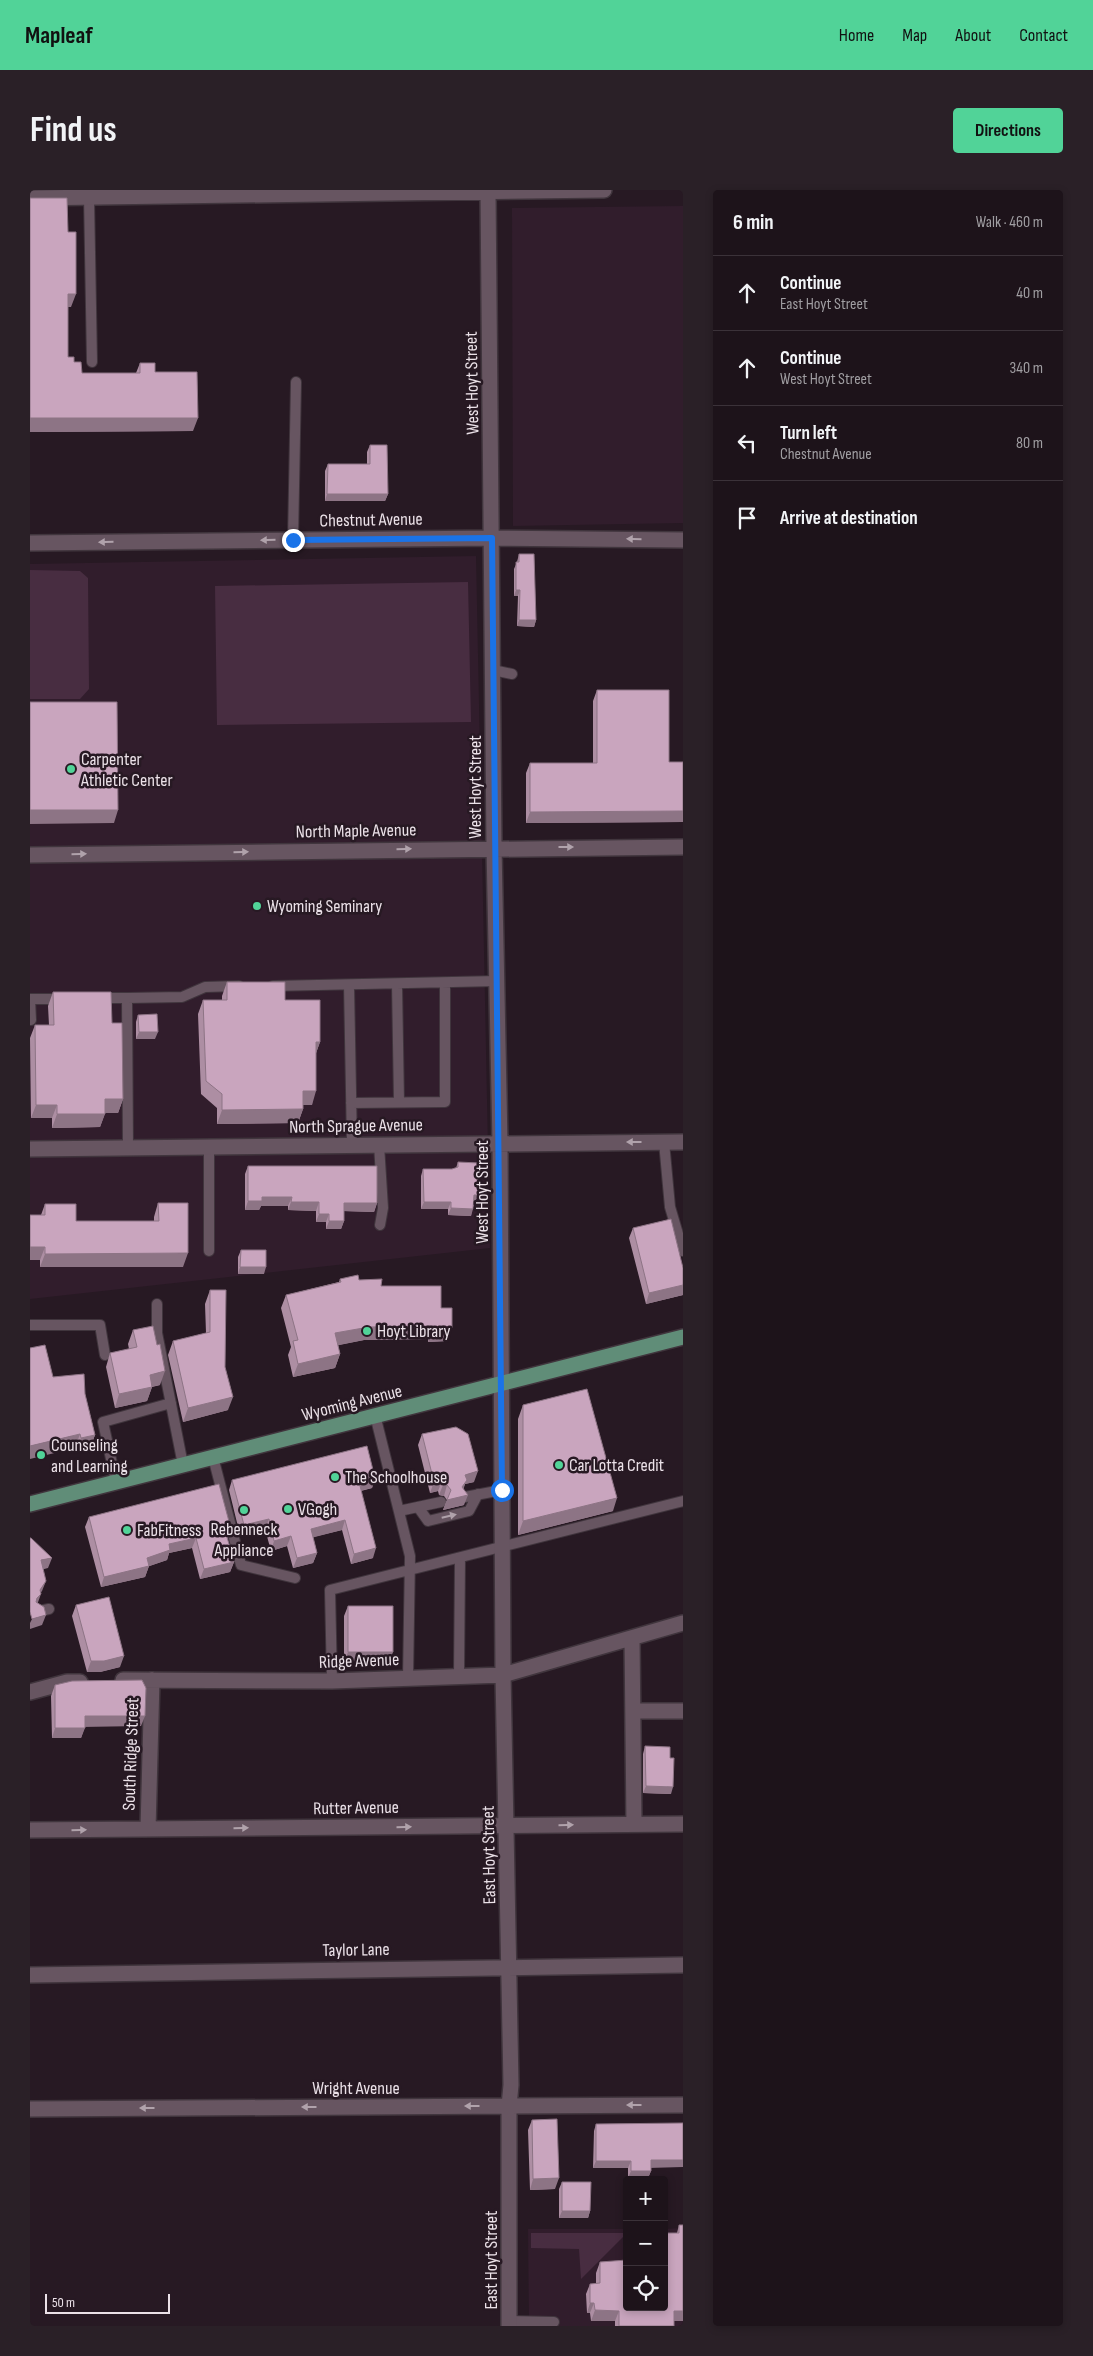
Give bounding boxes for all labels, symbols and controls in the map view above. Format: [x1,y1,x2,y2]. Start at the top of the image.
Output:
text: Mapleaf [25,21,93,50]
text: Home [839,25,874,46]
text: Map [902,25,927,46]
text: About [955,25,991,46]
text: Contact [1019,25,1068,46]
button: Directions [953,108,1063,153]
text: Find us [30,109,117,152]
text: 6 min [733,210,774,235]
text: Walk · 460 m [976,213,1043,232]
text: Continue [780,272,841,295]
icon: ahead [733,279,761,307]
text: 40 m [1016,284,1043,303]
text: East Hoyt Street [780,295,868,314]
street label: West Hoyt Street [461,331,483,435]
text: Continue [780,347,841,370]
icon: ahead [733,354,761,382]
text: 340 m [1010,359,1043,378]
text: West Hoyt Street [780,370,872,389]
text: Turn left [780,422,837,445]
icon: left [733,429,761,457]
text: 80 m [1016,434,1043,453]
text: Chestnut Avenue [780,445,872,464]
icon: arrive [733,504,761,532]
text: Arrive at destination [780,507,918,530]
street label: Chestnut Avenue [319,509,423,531]
route end [282,529,305,552]
one-way arrow [626,535,642,543]
one-way arrow [260,536,276,544]
one-way arrow [97,538,113,546]
street label: West Hoyt Street [465,735,486,839]
place label: Carpenter Athletic Center [80,749,173,791]
marker: Carpenter Athletic Center [65,763,77,775]
street label: North Maple Avenue [296,819,416,843]
one-way arrow [558,843,574,851]
one-way arrow [396,845,412,853]
one-way arrow [233,847,249,855]
one-way arrow [71,850,87,858]
place label: Wyoming Seminary [267,896,382,917]
marker: Wyoming Seminary [251,900,263,912]
street label: North Sprague Avenue [289,1114,423,1138]
one-way arrow [626,1138,642,1146]
street label: West Hoyt Street [472,1140,493,1244]
place label: Hoyt Library [377,1321,451,1342]
marker: Hoyt Library [361,1325,373,1337]
street label: Wyoming Avenue [300,1380,404,1426]
place label: Counseling and Learning [51,1435,128,1477]
marker: Counseling and Learning [35,1449,47,1461]
place label: Car Lotta Credit [569,1455,665,1476]
marker: Car Lotta Credit [553,1459,565,1471]
place label: The Schoolhouse [345,1467,447,1488]
marker: The Schoolhouse [329,1471,341,1483]
route start [491,1479,514,1502]
place label: VGogh [298,1499,337,1520]
marker: VGogh [282,1503,294,1515]
marker: Rebenneck Appliance [238,1504,250,1516]
one-way arrow [442,1512,457,1520]
place label: Rebenneck Appliance [211,1519,278,1561]
place label: FabFitness [137,1520,202,1541]
marker: FabFitness [121,1524,133,1536]
street label: Ridge Avenue [318,1649,400,1673]
street label: South Ridge Street [119,1697,143,1811]
street label: Rutter Avenue [313,1797,399,1819]
street label: East Hoyt Street [478,1805,500,1905]
one-way arrow [558,1821,574,1829]
one-way arrow [396,1822,412,1830]
one-way arrow [233,1824,249,1832]
one-way arrow [71,1826,87,1834]
street label: Taylor Lane [322,1939,390,1961]
street label: Wright Avenue [312,2078,400,2099]
one-way arrow [626,2101,642,2109]
one-way arrow [464,2102,480,2110]
one-way arrow [301,2103,317,2111]
one-way arrow [139,2104,155,2112]
map controls [623,2176,668,2311]
button: + [623,2176,668,2221]
street label: East Hoyt Street [481,2210,502,2309]
button: − [623,2221,668,2266]
button: locate [623,2266,668,2311]
scale bar [45,2291,170,2314]
text: 50 m [52,2294,75,2311]

